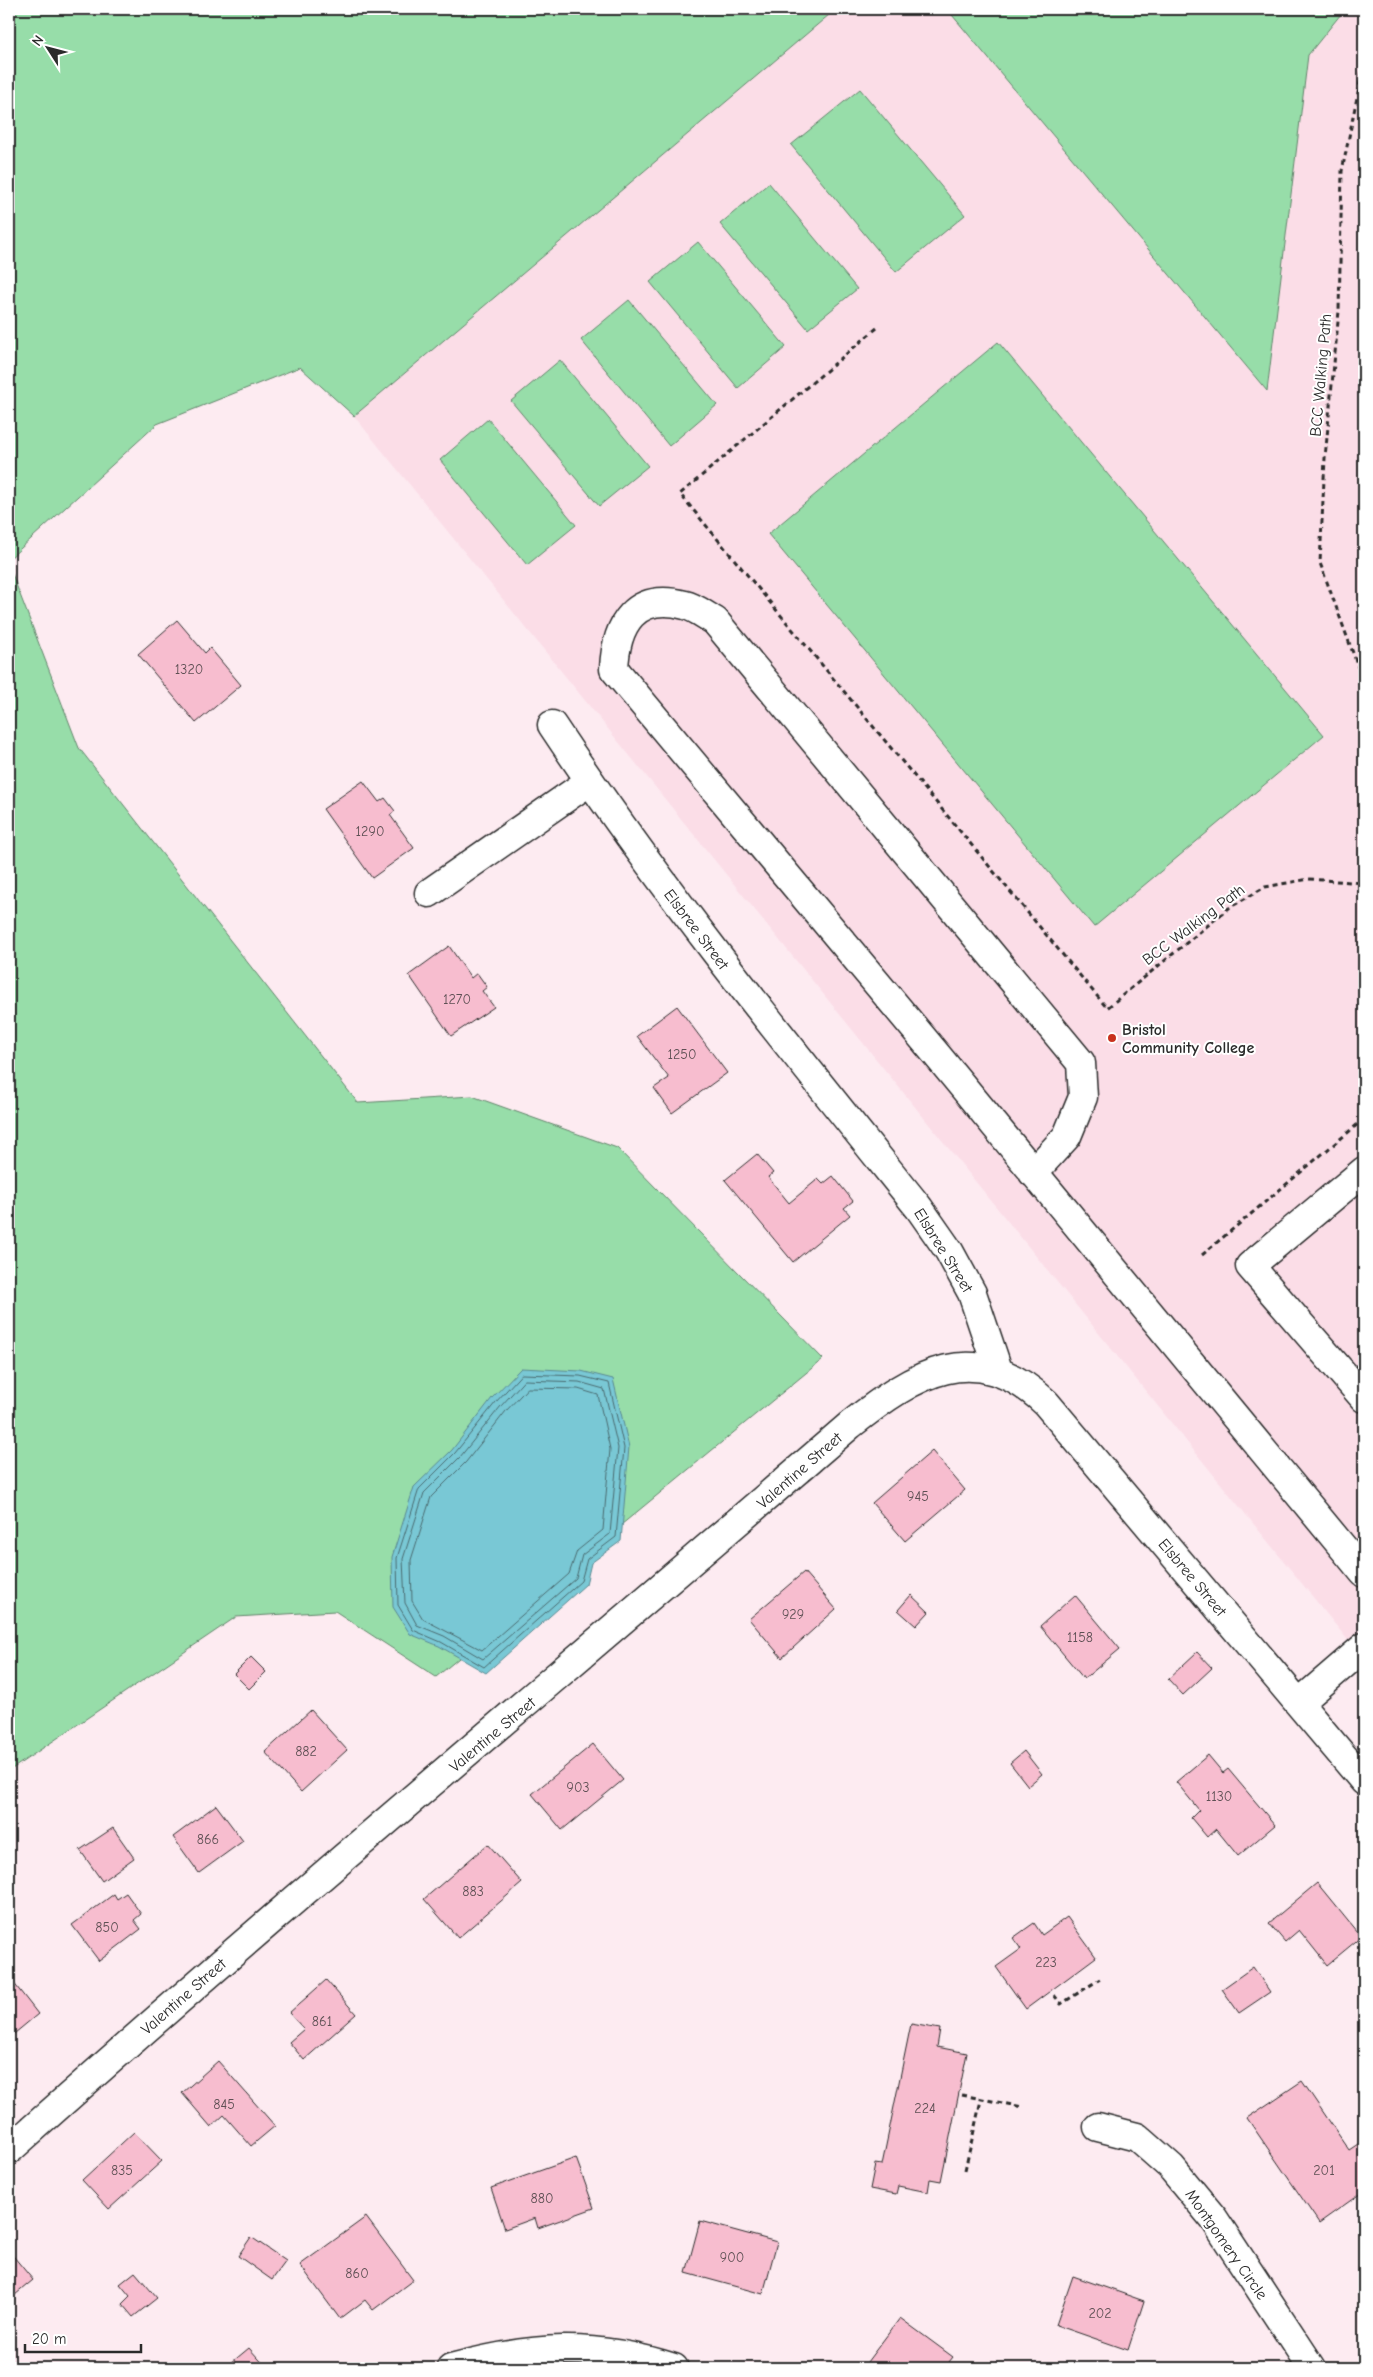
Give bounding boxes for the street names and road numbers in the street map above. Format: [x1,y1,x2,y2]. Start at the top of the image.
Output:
street label: BCC Walking Path [1307,313,1335,437]
street label: BCC Walking Path [1139,881,1248,969]
street label: Elsbree Street [660,886,732,974]
street label: Elsbree Street [910,1205,976,1296]
street label: Valentine Street [753,1429,846,1513]
street label: Elsbree Street [1155,1535,1230,1620]
street label: Valentine Street [446,1693,540,1776]
street label: Valentine Street [137,1955,230,2039]
street label: Montgomery Circle [1181,2186,1271,2303]

